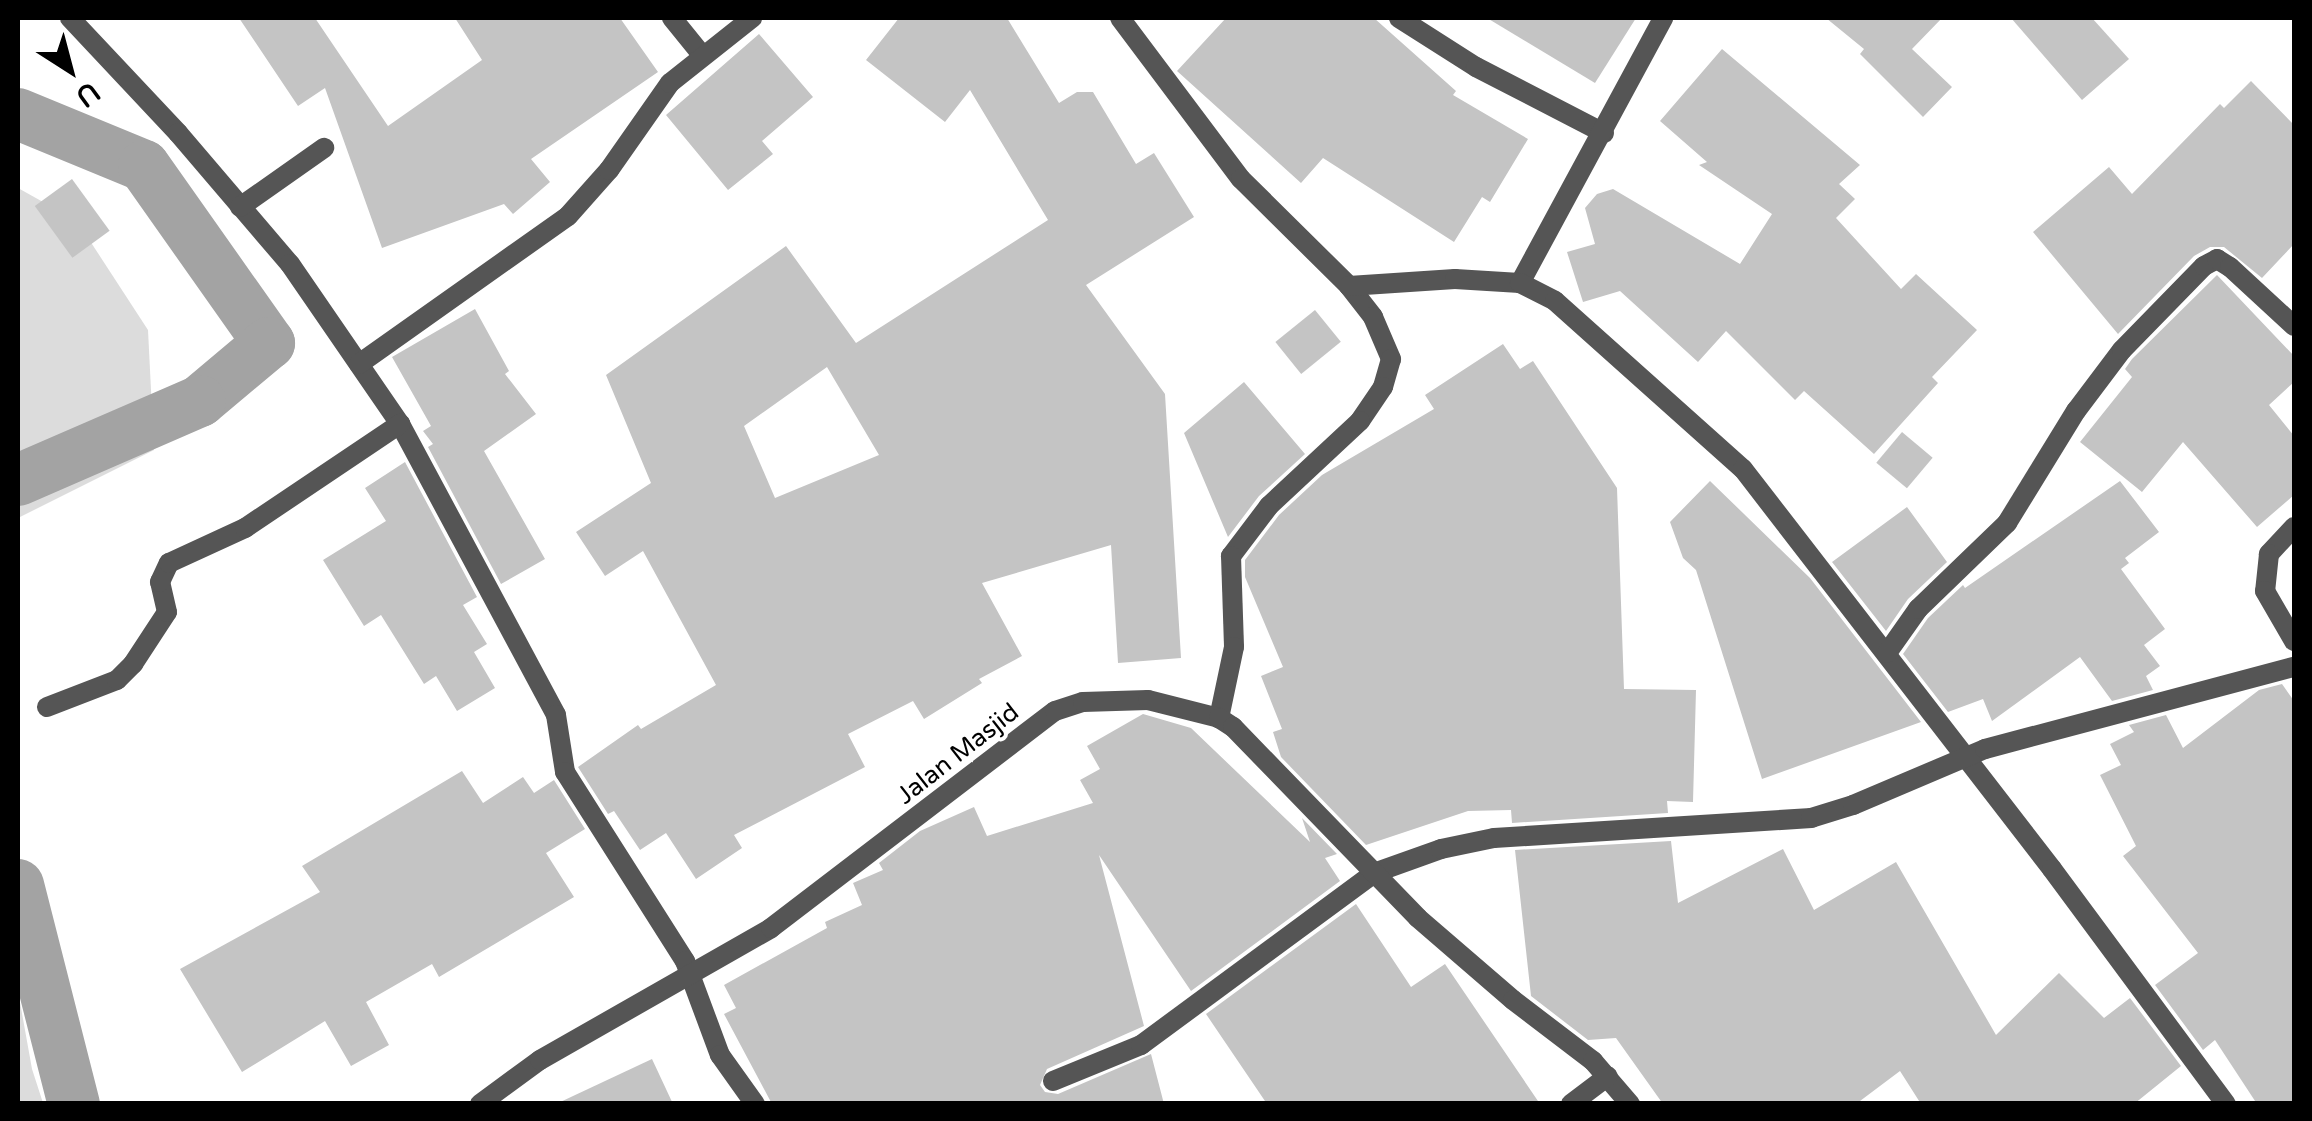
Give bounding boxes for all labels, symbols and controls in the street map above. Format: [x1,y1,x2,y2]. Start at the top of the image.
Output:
north arrow [20,20,120,120]
text: U [69,74,106,114]
street label: Jalan Masjid [891,697,1025,811]

